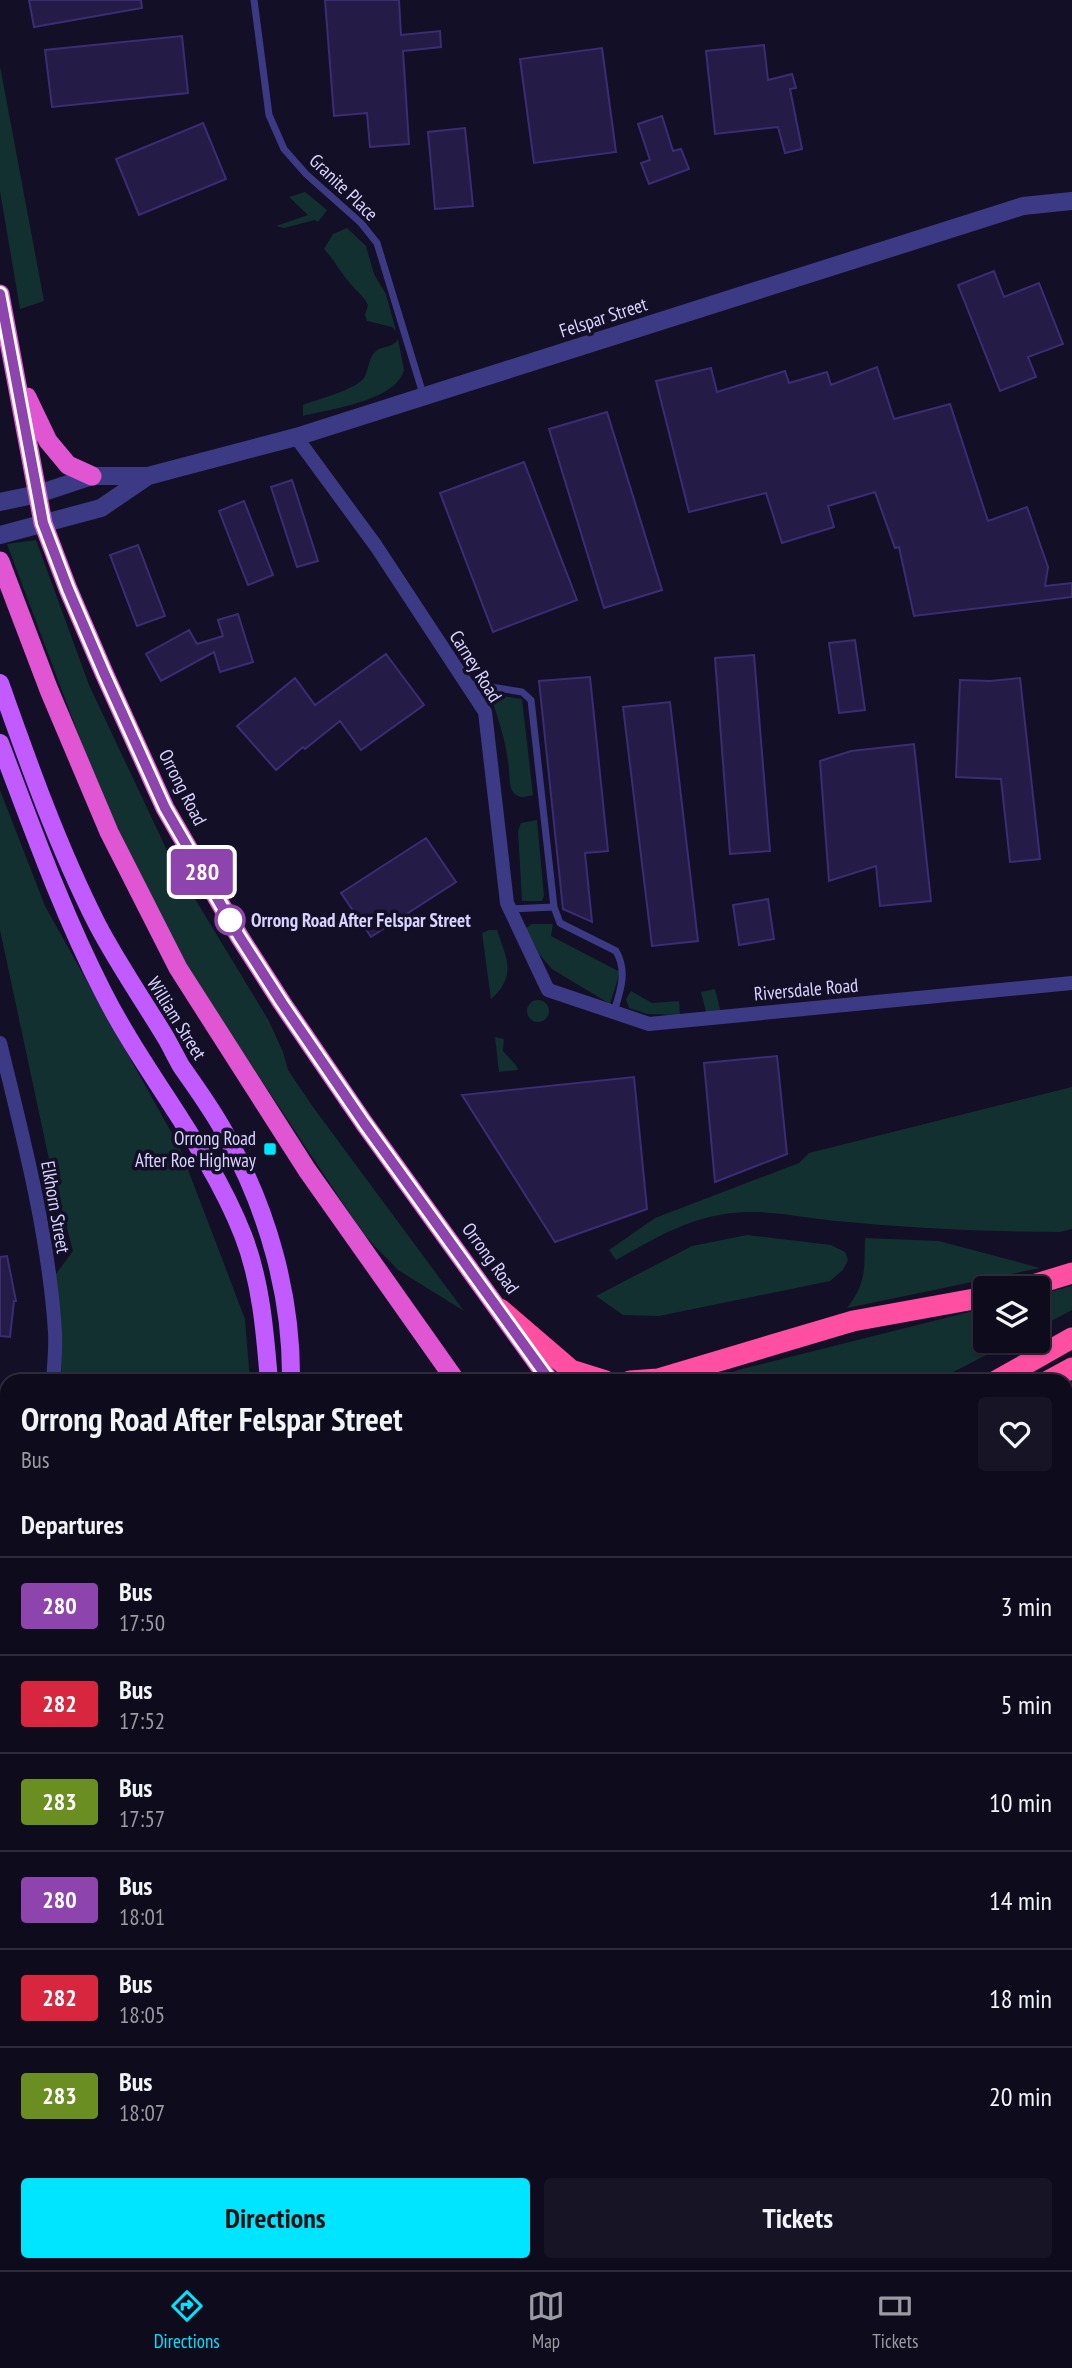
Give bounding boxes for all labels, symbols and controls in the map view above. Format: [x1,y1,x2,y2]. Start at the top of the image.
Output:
street label: Granite Place [305,148,384,226]
street label: Felspar Street [556,291,651,342]
street label: Carney Road [445,626,507,706]
street label: Orrong Road [154,745,212,829]
line badge: 280 [162,849,242,895]
text: 280 [185,856,219,887]
marker: Orrong Road After Felspar Street [215,905,245,935]
place label: Orrong Road After Felspar Street [251,908,471,932]
street label: William Street [142,972,212,1065]
street label: Riversdale Road [753,972,859,1006]
place label: Orrong Road After Roe Highway [135,1126,257,1172]
marker: Orrong Road After Roe Highway [262,1141,278,1157]
street label: Elkhorn Street [36,1159,76,1256]
street label: Orrong Road [457,1218,525,1298]
map controls [973,1276,1050,1353]
button: layers [973,1276,1050,1353]
text: Orrong Road After Felspar Street [21,1397,403,1440]
button: heart [978,1397,1052,1471]
text: Bus [21,1445,50,1474]
text: Departures [21,1508,124,1541]
text: Bus [119,1575,152,1608]
text: 280 [42,1590,77,1621]
text: 3 min [1001,1590,1052,1623]
text: 17:50 [119,1608,165,1637]
text: Bus [119,1673,152,1706]
text: 282 [42,1688,77,1719]
text: 5 min [1001,1688,1052,1721]
text: 17:52 [119,1706,165,1735]
text: Bus [119,1771,152,1804]
text: 283 [42,1786,77,1817]
text: 10 min [989,1786,1052,1819]
text: 17:57 [119,1804,165,1833]
text: Bus [119,1869,152,1902]
text: 280 [42,1884,77,1915]
text: 14 min [989,1884,1052,1917]
text: 18:01 [119,1902,165,1931]
text: Bus [119,1967,152,2000]
text: 282 [42,1982,77,2013]
text: 18 min [989,1982,1052,2015]
text: 18:05 [119,2000,165,2029]
text: Bus [119,2065,152,2098]
text: 283 [42,2080,77,2111]
text: 20 min [989,2080,1052,2113]
text: 18:07 [119,2098,165,2127]
button: Directions [21,2178,530,2258]
button: Tickets [544,2178,1052,2258]
tab: Directions [154,2287,220,2353]
tab: Map [527,2287,565,2353]
tab: Tickets [872,2287,918,2353]

